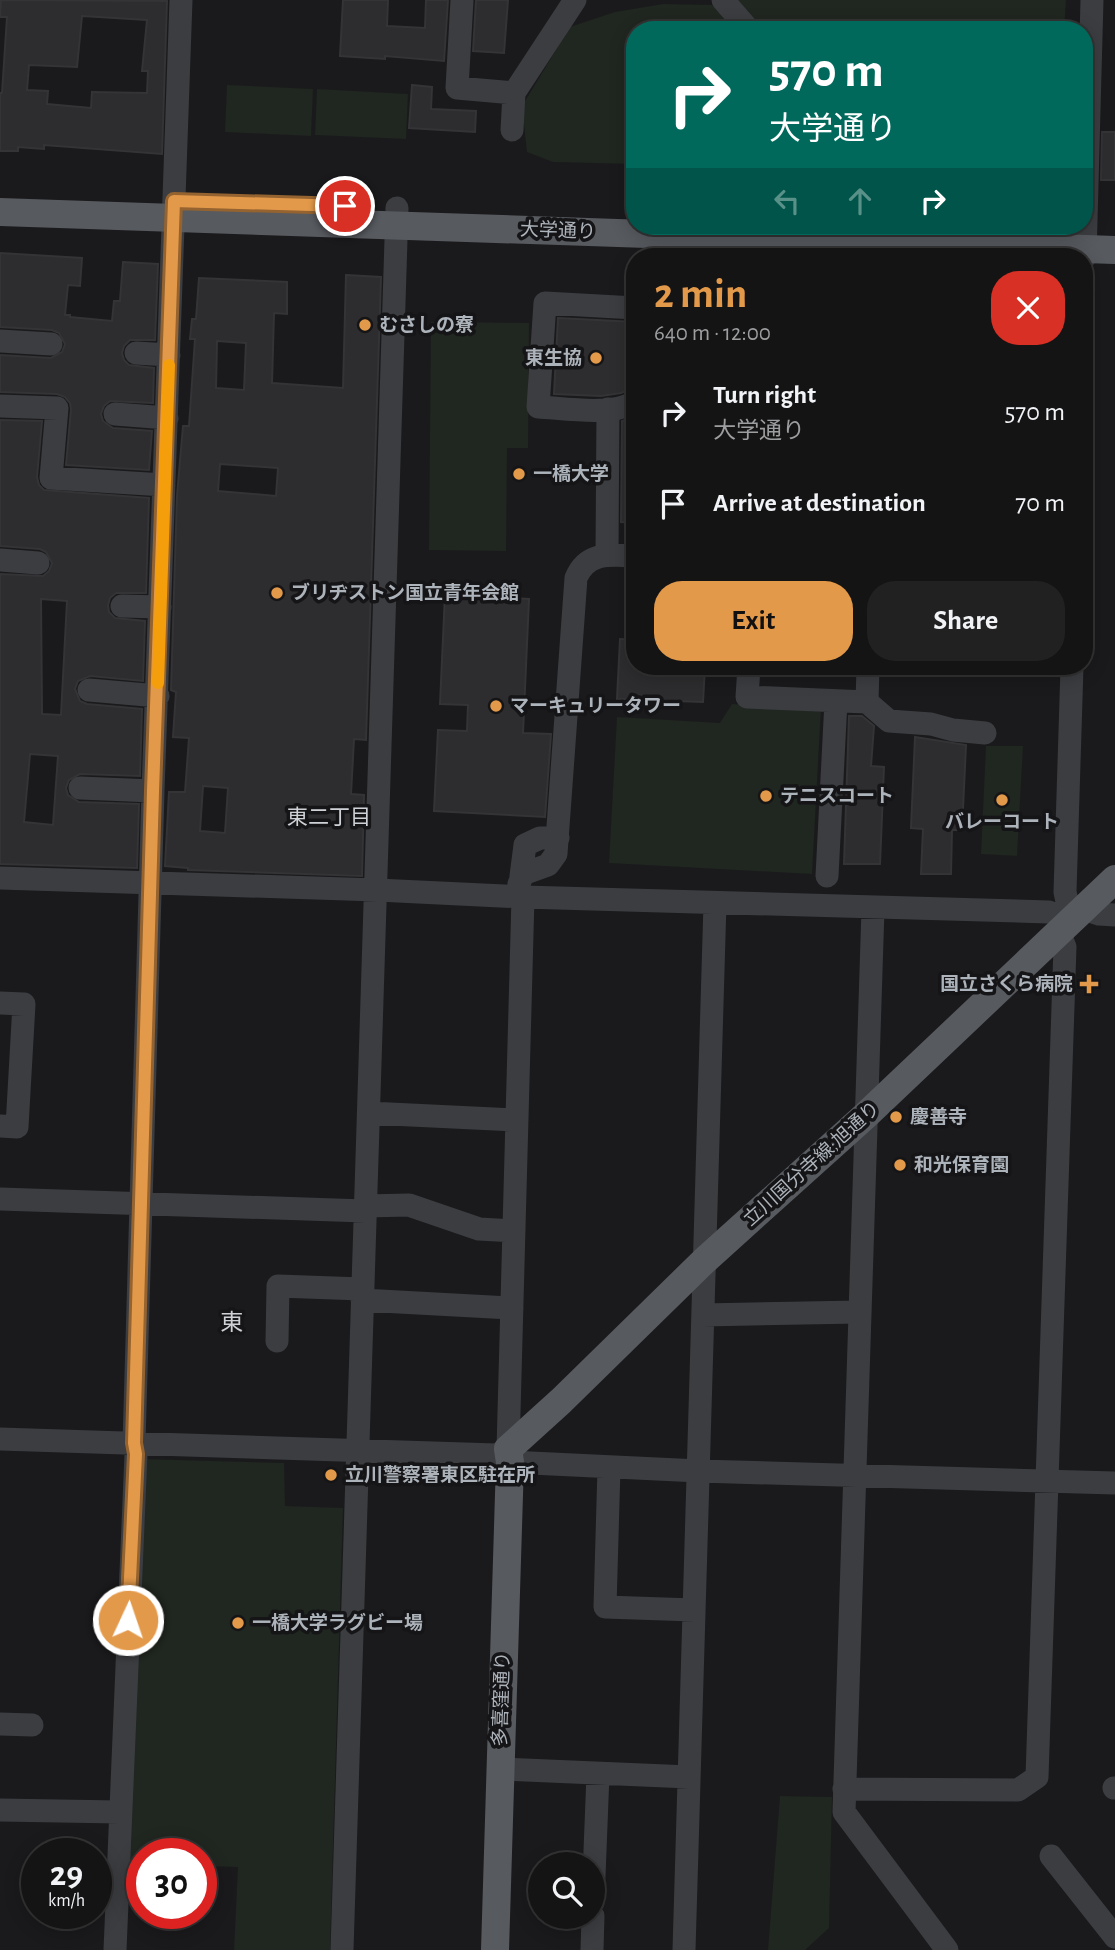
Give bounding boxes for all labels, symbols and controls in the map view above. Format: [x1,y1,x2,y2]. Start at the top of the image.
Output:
text: 570 m [769,47,884,96]
icon: right [654,49,745,140]
text: 大学通り [769,113,897,145]
pin [315,176,375,236]
icon: left [768,182,806,220]
icon: ahead [841,182,879,220]
icon: right [914,182,952,220]
icon: arrive [326,187,364,225]
street label: 大学通り [520,218,596,242]
button: close [991,271,1065,345]
text: 2 min [654,273,747,315]
place label: むさしの寮 [379,315,474,335]
marker: むさしの寮 [357,317,373,333]
text: 640 m · 12:00 [654,322,771,345]
place label: 東生協 [525,348,582,368]
marker: 東生協 [588,350,604,366]
text: Turn right [713,382,816,408]
icon: right [654,394,692,432]
text: 570 m [1004,399,1065,425]
text: 大学通り [713,420,805,443]
place label: 一橋大学 [533,463,609,484]
marker: 一橋大学 [511,466,527,482]
icon: arrive [654,485,692,523]
text: Arrive at destination [713,490,926,516]
text: 70 m [1015,490,1065,516]
button: Exit [654,581,853,661]
button: Share [867,581,1065,661]
place label: ブリヂストン国立青年会館 [291,582,519,603]
marker: ブリヂストン国立青年会館 [269,585,285,601]
place label: マーキュリータワー [510,696,681,716]
marker: マーキュリータワー [488,698,504,714]
place label: テニスコート [780,787,894,806]
marker: テニスコート [758,788,774,804]
marker: バレーコート [994,792,1010,808]
district label: 東二丁目 [287,806,371,828]
place label: バレーコート [945,811,1059,832]
place label: 国立さくら病院 [940,974,1073,994]
marker: 国立さくら病院 [1079,974,1099,994]
street label: 立川国分寺線;旭通り [740,1098,884,1230]
place label: 慶善寺 [910,1107,967,1127]
marker: 慶善寺 [888,1109,904,1125]
place label: 和光保育園 [914,1155,1009,1175]
marker: 和光保育園 [892,1157,908,1173]
district label: 東 [221,1310,244,1335]
place label: 立川警察署東区駐在所 [345,1465,535,1485]
marker: 立川警察署東区駐在所 [323,1467,339,1483]
position arrow [91,1583,165,1657]
place label: 一橋大学ラグビー場 [252,1612,423,1633]
marker: 一橋大学ラグビー場 [230,1615,246,1631]
street label: 多喜窪通り [489,1651,513,1747]
speed limit sign: 30 [126,1838,217,1929]
map controls [528,1852,605,1929]
button: search [528,1852,605,1929]
text: 29 [50,1857,83,1892]
text: km/h [48,1892,85,1910]

